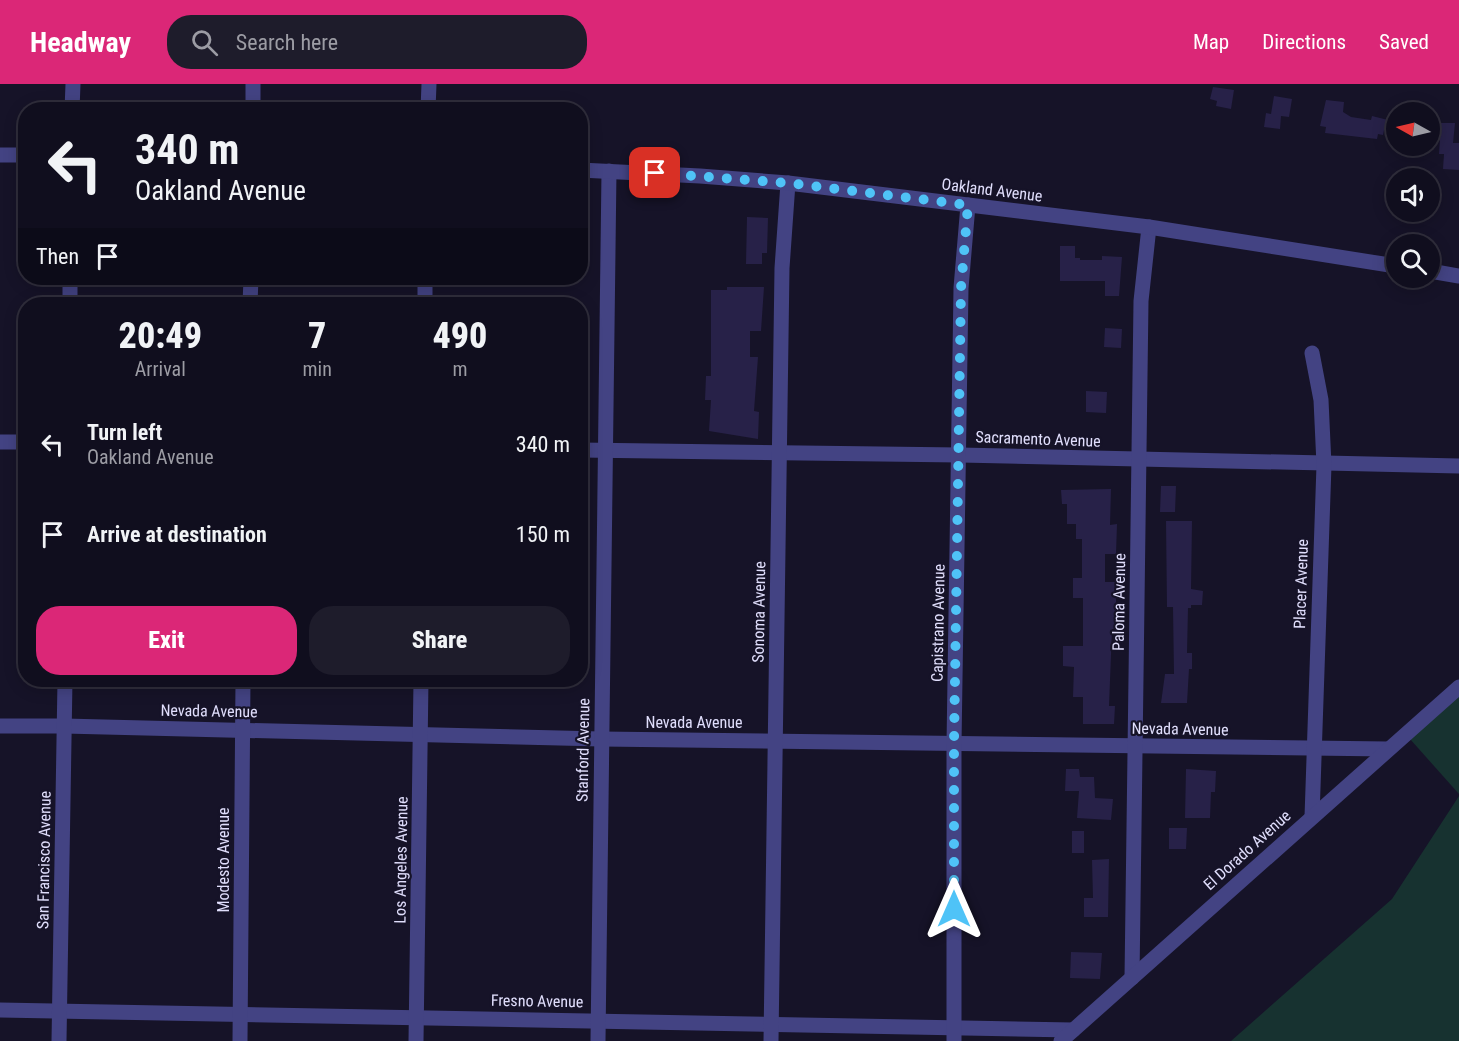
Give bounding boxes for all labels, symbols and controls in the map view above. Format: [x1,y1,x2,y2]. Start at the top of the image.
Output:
search box [167,15,587,69]
text: Headway [30,26,131,59]
icon: search [188,26,221,59]
text: Search here [236,30,338,55]
text: Map [1193,30,1229,54]
text: Directions [1262,30,1346,54]
text: Saved [1379,30,1429,54]
north arrow [1386,102,1440,156]
map controls [1386,102,1440,288]
text: 340 m [135,125,240,174]
icon: left [36,126,114,204]
pin [629,147,680,198]
icon: arrive [638,156,671,189]
button: sound [1386,168,1440,222]
street label: Oakland Avenue [941,174,1043,206]
text: Oakland Avenue [135,175,306,207]
button: search [1386,234,1440,288]
icon: arrive [91,240,124,273]
text: Then [36,244,79,269]
text: 20:49 [119,315,202,357]
text: 7 [308,315,326,357]
text: 490 [432,315,487,357]
text: Arrival [135,357,186,381]
text: min [303,357,332,381]
text: m [452,357,467,381]
text: Turn left [87,420,162,445]
street label: Sacramento Avenue [975,427,1101,451]
icon: left [36,428,69,461]
text: 340 m [516,432,570,457]
text: Oakland Avenue [87,445,214,469]
icon: arrive [36,518,69,551]
text: Arrive at destination [87,522,267,547]
text: 150 m [516,522,570,547]
street label: Placer Avenue [1290,539,1312,629]
street label: Paloma Avenue [1109,553,1129,651]
street label: Sonoma Avenue [749,561,769,663]
street label: Capistrano Avenue [927,564,949,682]
button: Exit [36,606,297,675]
button: Share [309,606,570,675]
street label: Stanford Avenue [573,698,593,802]
street label: Nevada Avenue [160,701,258,721]
street label: Nevada Avenue [645,713,743,732]
street label: Nevada Avenue [1131,719,1229,739]
street label: San Francisco Avenue [33,791,55,929]
street label: Los Angeles Avenue [390,796,412,924]
street label: El Dorado Avenue [1200,806,1294,894]
street label: Modesto Avenue [214,807,233,913]
position arrow [922,877,986,941]
street label: Fresno Avenue [491,991,583,1011]

